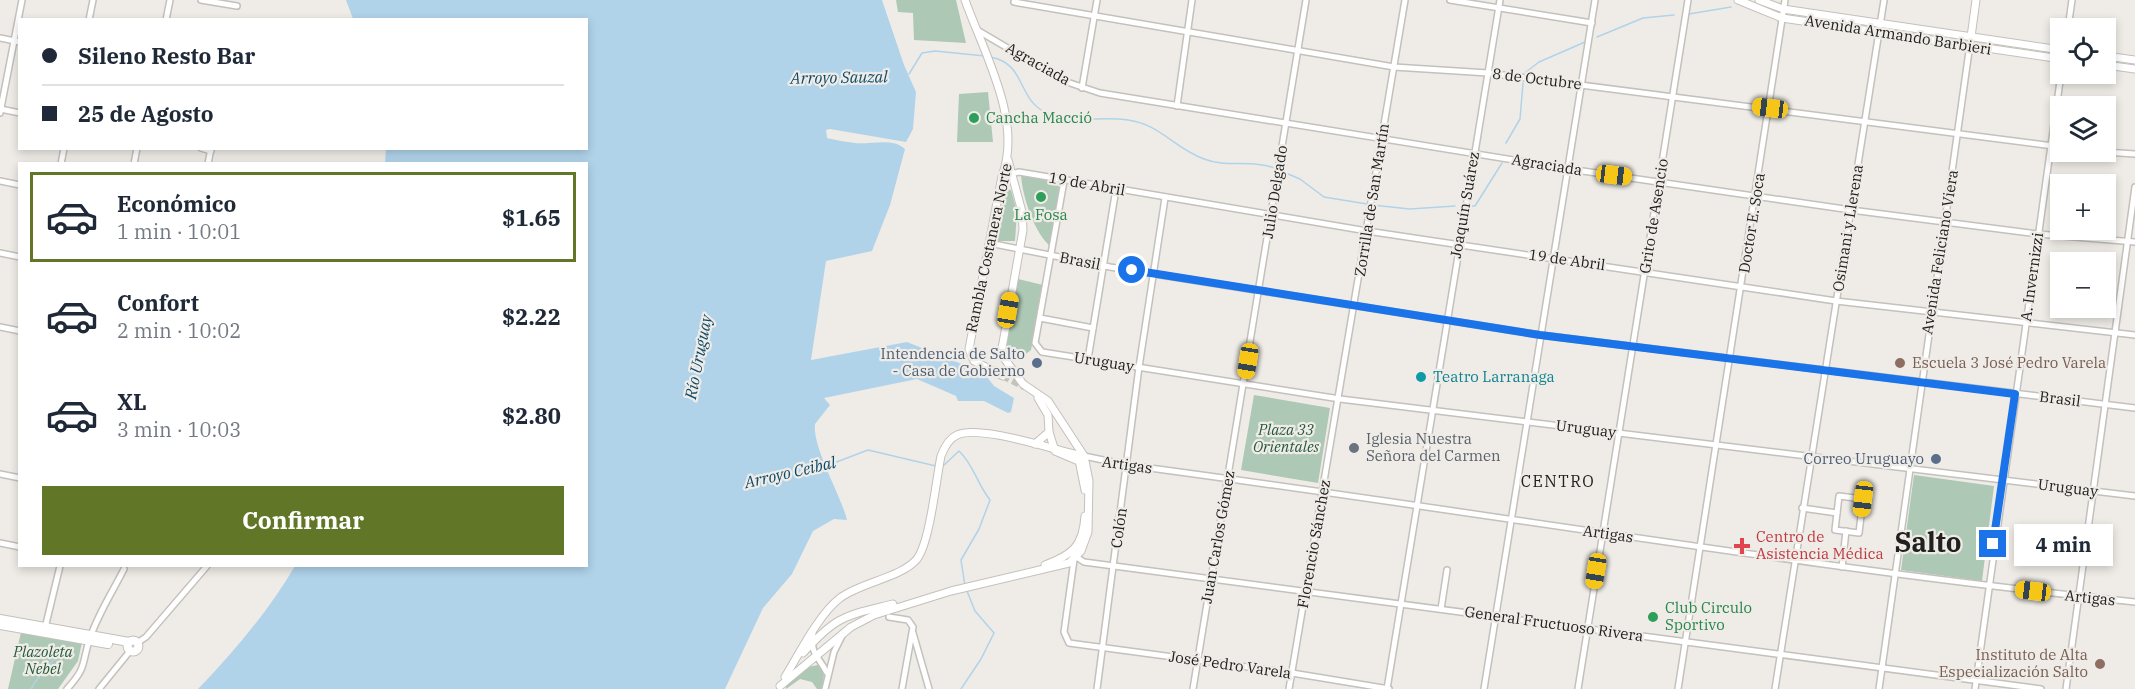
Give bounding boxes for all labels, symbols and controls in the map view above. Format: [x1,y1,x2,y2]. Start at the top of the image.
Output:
street label: Avenida Armando Barbieri [1803,10,1993,59]
map controls [2050,18,2116,318]
button: locate [2050,18,2116,84]
street label: Agraciada [1002,38,1074,89]
text: Sileno Resto Bar [78,41,255,70]
street label: 8 de Octubre [1491,64,1583,93]
water label: Arroyo Sauzal [789,66,888,88]
button: layers [2050,96,2116,162]
car [1751,97,1789,119]
text: 25 de Agosto [78,99,214,128]
place label: Cancha Macció [986,108,1092,127]
marker: Cancha Macció [967,111,981,125]
street label: Zorrilla de San Martín [1350,121,1393,278]
street label: Julio Delgado [1258,144,1291,240]
street label: Joaquín Suárez [1446,150,1483,260]
street label: Agraciada [1510,150,1584,179]
street label: Grito de Asencio [1635,157,1672,275]
street label: Rambla Costanera Norte [961,162,1016,334]
street label: Osimani y Llerena [1828,163,1867,293]
car [1595,164,1633,186]
street label: 19 de Abril [1047,167,1127,200]
street label: Avenida Feliciano Viera [1917,168,1962,336]
street label: Doctor E. Soca [1734,171,1769,274]
button: + [2050,174,2116,240]
text: Económico [117,189,236,218]
icon: car [45,190,99,244]
marker: La Fosa [1034,190,1048,204]
text: $1.65 [502,203,561,232]
place label: La Fosa [1014,205,1068,224]
text: 1 min · 10:01 [117,218,241,245]
street label: A. Invernizzi [2016,231,2047,323]
street label: 19 de Abril [1527,245,1607,274]
street label: Brasil [1058,247,1102,274]
button: − [2050,252,2116,318]
route start [1118,256,1145,283]
text: Confort [117,288,199,317]
icon: car [45,289,99,343]
car [996,291,1020,329]
text: $2.22 [502,302,561,331]
water label: Río Uruguay [680,312,716,402]
text: 2 min · 10:02 [117,317,241,344]
car [1236,342,1260,380]
place label: Intendencia de Salto - Casa de Gobierno [881,344,1025,380]
street label: Uruguay [1073,347,1136,376]
place label: Escuela 3 José Pedro Varela [1912,353,2106,372]
marker: Intendencia de Salto - Casa de Gobierno [1030,356,1044,370]
marker: Escuela 3 José Pedro Varela [1893,356,1907,370]
place label: Teatro Larranaga [1433,367,1555,386]
marker: Teatro Larranaga [1414,370,1428,384]
text: XL [117,387,147,416]
street label: Brasil [2038,387,2082,410]
icon: car [45,388,99,442]
text: $2.80 [502,401,561,430]
street label: Uruguay [1555,415,1617,442]
text: 3 min · 10:03 [117,416,241,443]
park label: Plaza 33 Orientales [1253,420,1320,456]
place label: Iglesia Nuestra Señora del Carmen [1366,429,1501,465]
marker: Iglesia Nuestra Señora del Carmen [1347,441,1361,455]
place label: Correo Uruguayo [1804,449,1924,468]
water label: Arroyo Ceibal [741,452,838,492]
street label: Artigas [1101,452,1154,477]
marker: Correo Uruguayo [1929,452,1943,466]
street label: Juan Carlos Gómez [1196,469,1239,605]
district label: CENTRO [1521,471,1595,491]
street label: Uruguay [2037,474,2099,501]
street label: Florencio Sánchez [1293,478,1334,610]
car [1852,480,1874,518]
button: Confirmar [42,486,564,555]
street label: Colón [1106,506,1131,549]
street label: Artigas [1582,521,1635,546]
callout: 4 min [2014,523,2113,565]
district label: Salto [1895,524,1962,559]
place label: Centro de Asistencia Médica [1756,527,1884,563]
route end [1979,530,2006,557]
text: 4 min [2036,531,2092,558]
marker: Centro de Asistencia Médica [1733,537,1751,555]
car [1584,552,1608,590]
car [2014,580,2052,602]
street label: Artigas [2064,585,2116,610]
place label: Club Circulo Sportivo [1665,598,1752,634]
street label: General Fructuoso Rivera [1464,602,1645,645]
marker: Club Circulo Sportivo [1646,610,1660,624]
park label: Plazoleta Nebel [12,642,74,678]
place label: Instituto de Alta Especialización Salto [1939,645,2088,681]
street label: José Pedro Varela [1168,647,1293,683]
marker: Instituto de Alta Especialización Salto [2093,657,2107,671]

